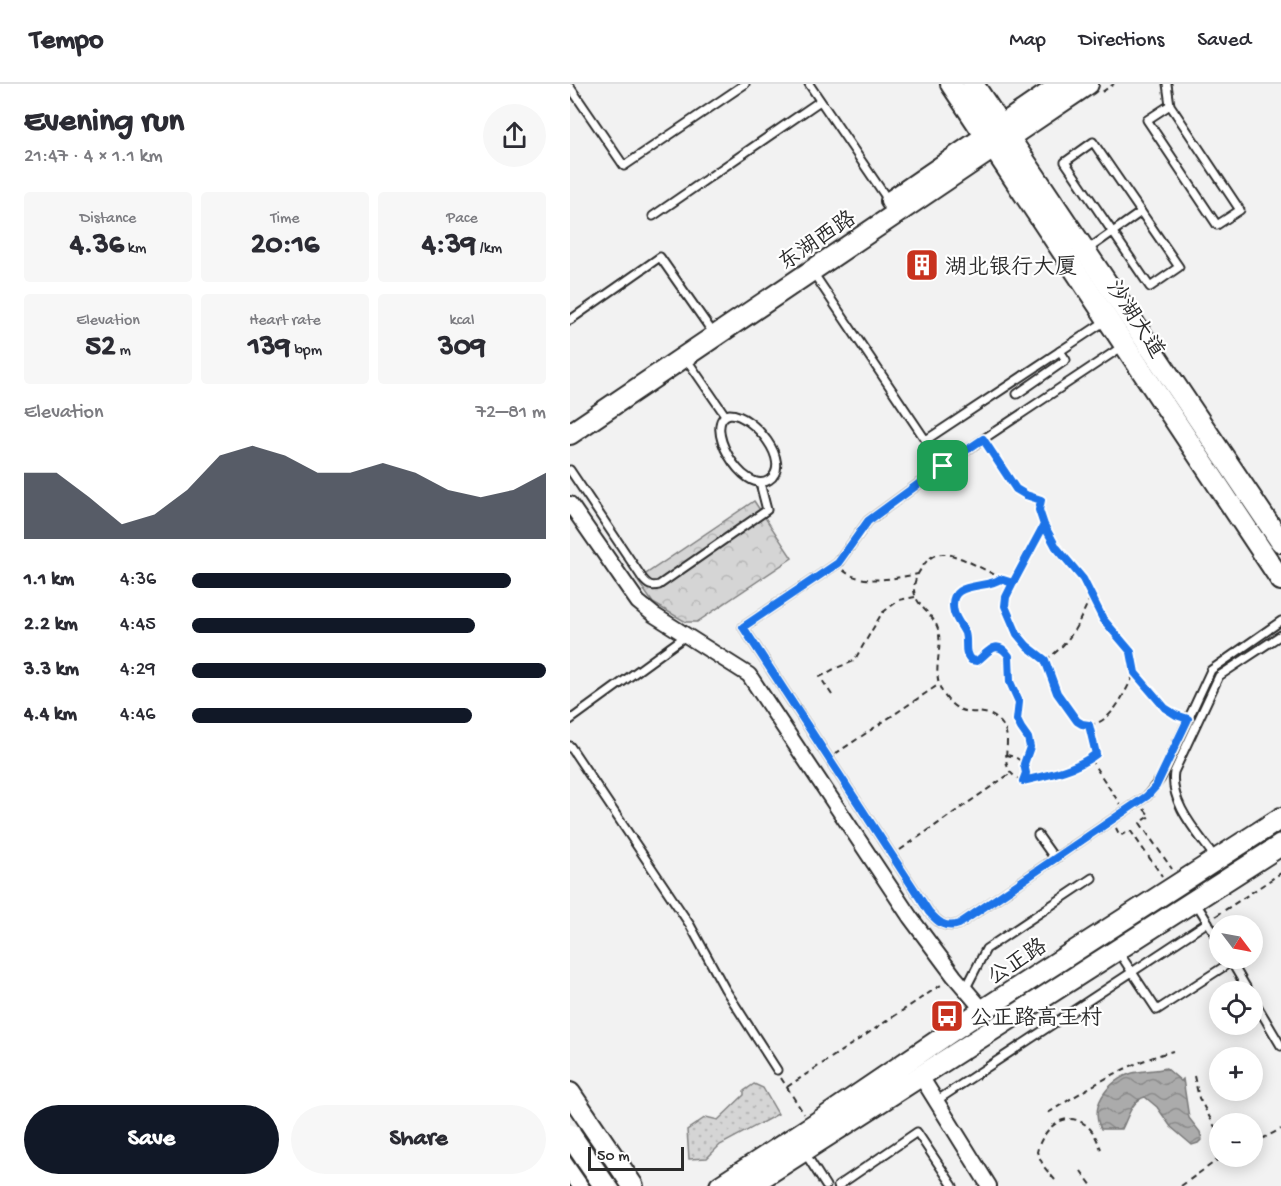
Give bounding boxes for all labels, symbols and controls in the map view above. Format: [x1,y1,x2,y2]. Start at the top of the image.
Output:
text: Tempo [30,25,103,58]
text: Map [1009,29,1046,54]
text: Directions [1079,29,1164,54]
text: Saved [1197,29,1251,54]
text: Evening run [24,104,184,142]
button: share [483,104,546,167]
text: 21:47 · 4 × 1.1 km [24,146,163,169]
street label: 东湖西路 [773,205,862,278]
text: Distance [80,210,136,229]
text: Time [270,210,300,229]
text: Pace [446,210,478,229]
text: 4.36 [70,229,124,264]
text: 20:16 [251,229,319,264]
text: 4:39 [422,229,476,264]
text: km [124,240,146,259]
text: /km [476,240,502,259]
building icon: 湖北银行大厦 [904,247,940,283]
place label: 湖北银行大厦 [945,255,1077,282]
street label: 沙湖大道 [1099,276,1169,364]
text: Elevation [76,312,140,331]
text: Heart rate [249,312,321,331]
text: kcal [450,312,474,331]
text: 52 [85,331,116,366]
text: 139 [248,331,291,366]
text: 309 [438,331,486,366]
text: m [116,342,131,361]
text: bpm [291,342,322,361]
text: Elevation [24,402,104,425]
text: 72–81 m [476,402,546,425]
pin [917,440,968,491]
icon: arrive [926,449,959,482]
text: 1.1 km [24,569,74,592]
text: 4:36 [120,569,156,592]
text: 2.2 km [24,614,78,637]
text: 4:45 [120,614,156,637]
text: 3.3 km [24,659,79,682]
text: 4:29 [120,659,156,682]
text: 4.4 km [24,704,77,727]
text: 4:46 [120,704,155,727]
north arrow [1209,915,1263,969]
map controls [1209,915,1263,1167]
street label: 公正路 [982,933,1053,992]
button: locate [1209,981,1263,1035]
bus stop icon: 公正路高王村 [929,998,965,1034]
place label: 公正路高王村 [970,1005,1102,1033]
button: + [1209,1047,1263,1101]
button: Save [24,1105,279,1174]
button: Share [291,1105,546,1174]
button: − [1209,1113,1263,1167]
scale bar [588,1144,684,1172]
text: 50 m [597,1148,630,1167]

